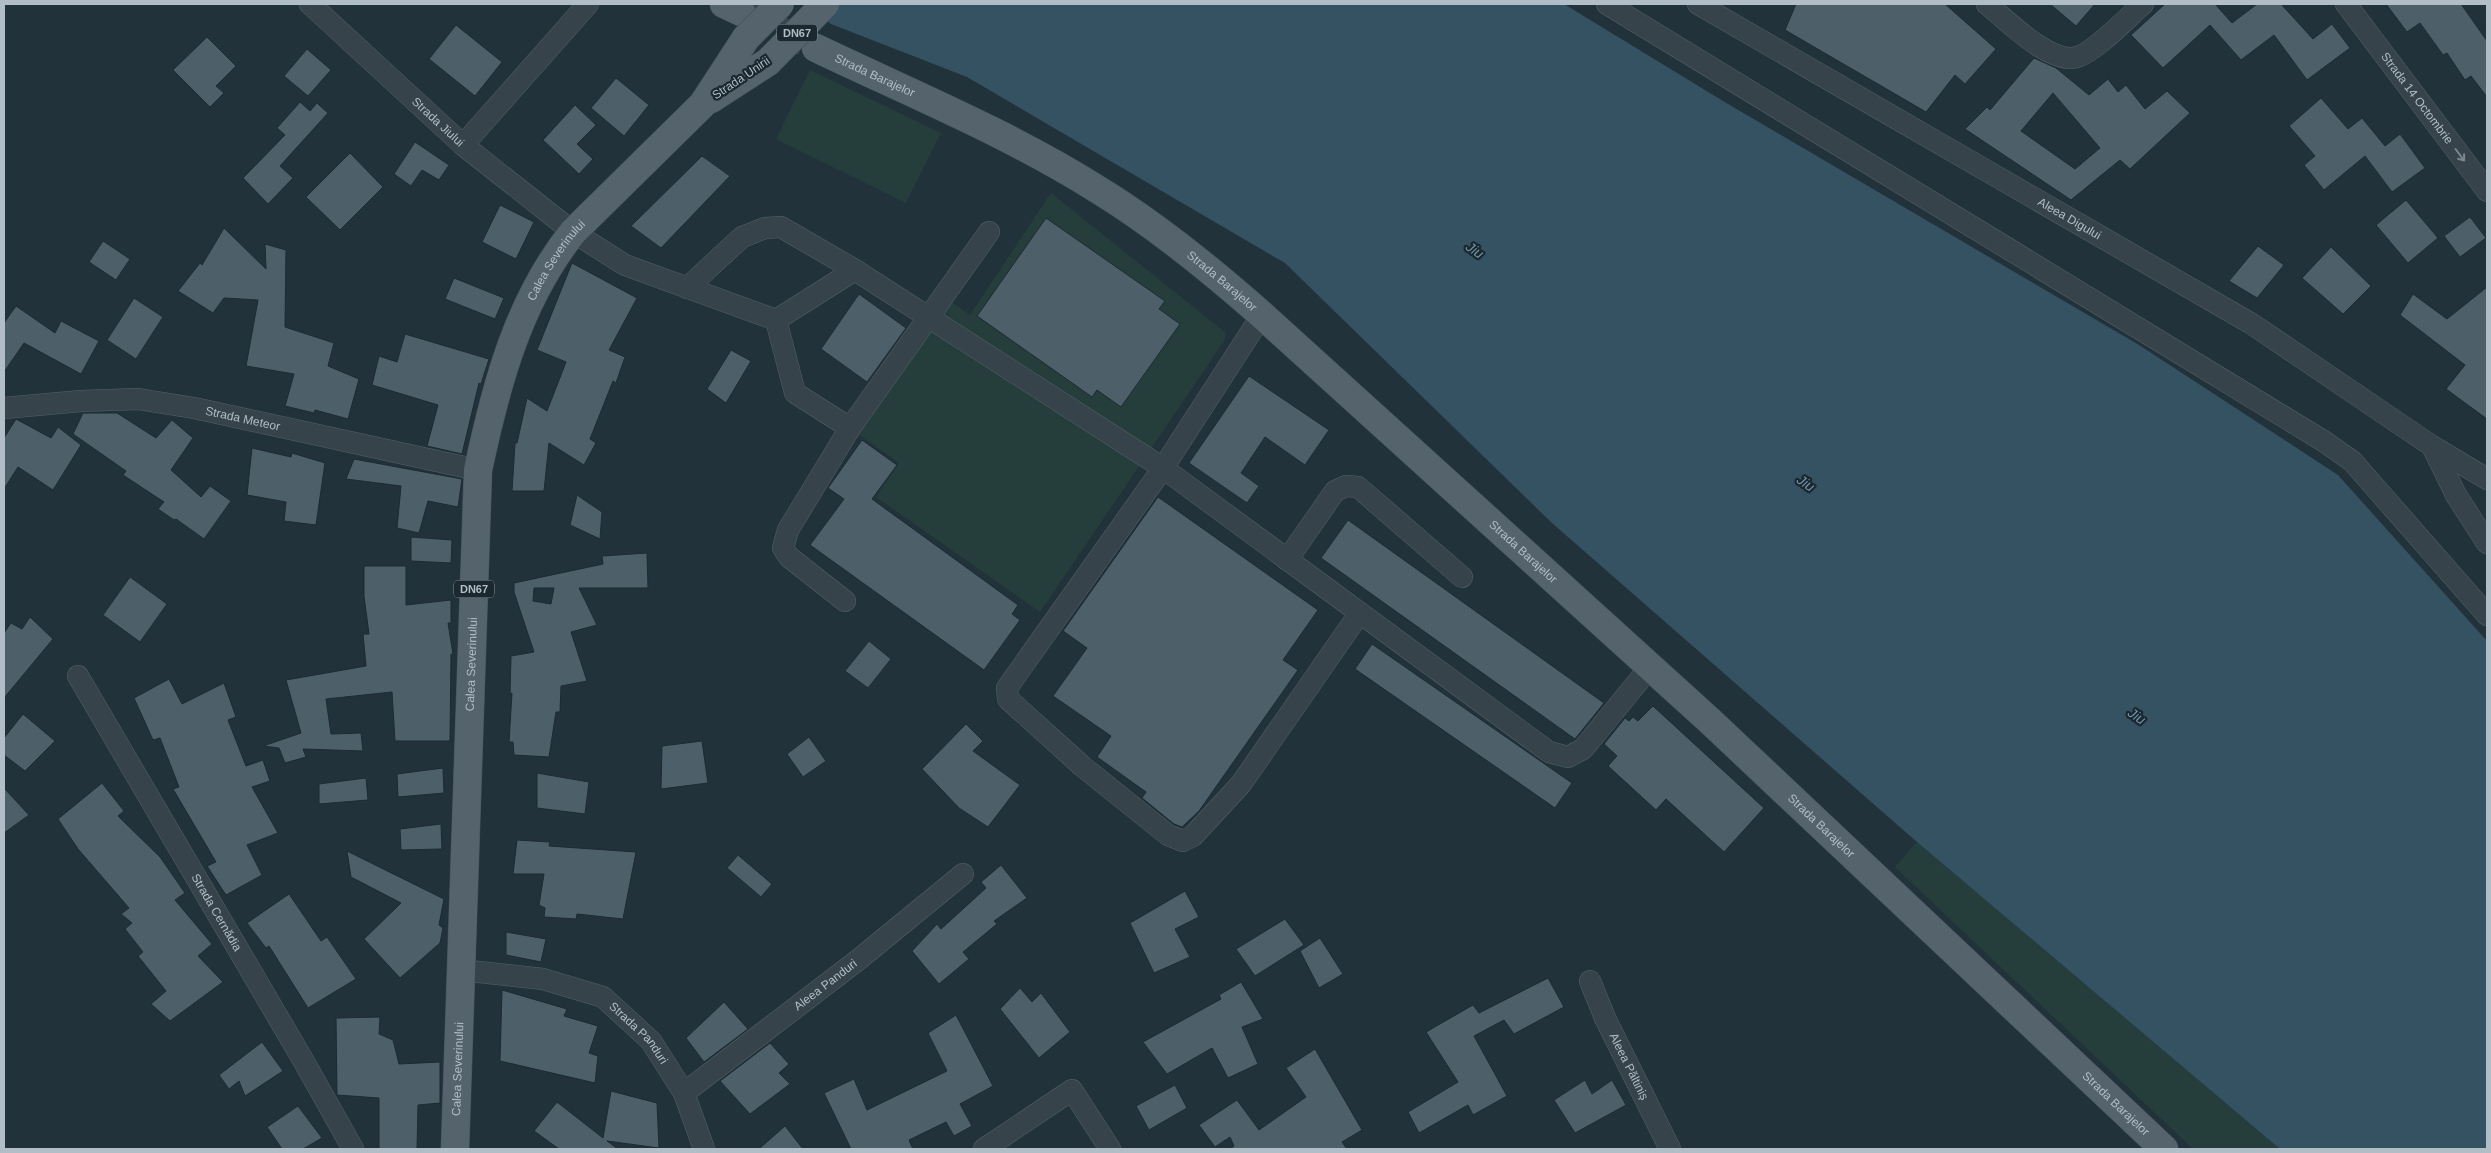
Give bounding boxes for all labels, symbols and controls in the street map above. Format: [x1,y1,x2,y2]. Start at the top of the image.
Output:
road number: DN67 [777,24,817,42]
street label: Strada 14 Octombrie [2378,50,2456,147]
street label: Strada Barajelor [832,51,917,100]
street label: Strada Unirii [710,54,772,102]
street label: Strada Jiului [409,94,467,149]
one-way arrow [2455,148,2465,162]
street label: Aleea Digului [2035,195,2104,242]
street label: Calea Severinului [524,217,588,303]
water label: Jiu [1462,238,1487,262]
street label: Strada Barajelor [1184,248,1260,314]
street label: Strada Meteor [204,404,281,434]
water label: Jiu [1793,471,1818,495]
street label: Strada Barajelor [1486,517,1560,586]
road number: DN67 [454,580,494,598]
street label: Calea Severinului [463,617,480,712]
water label: Jiu [2124,704,2149,728]
street label: Strada Barajelor [1785,791,1858,861]
street label: Strada Cernădia [188,871,245,954]
street label: Aleea Panduri [791,956,860,1013]
street label: Strada Panduri [606,999,671,1067]
street label: Calea Severinului [449,1022,466,1116]
street label: Aleea Păltiniș [1607,1031,1651,1102]
street label: Strada Barajelor [2080,1069,2152,1139]

